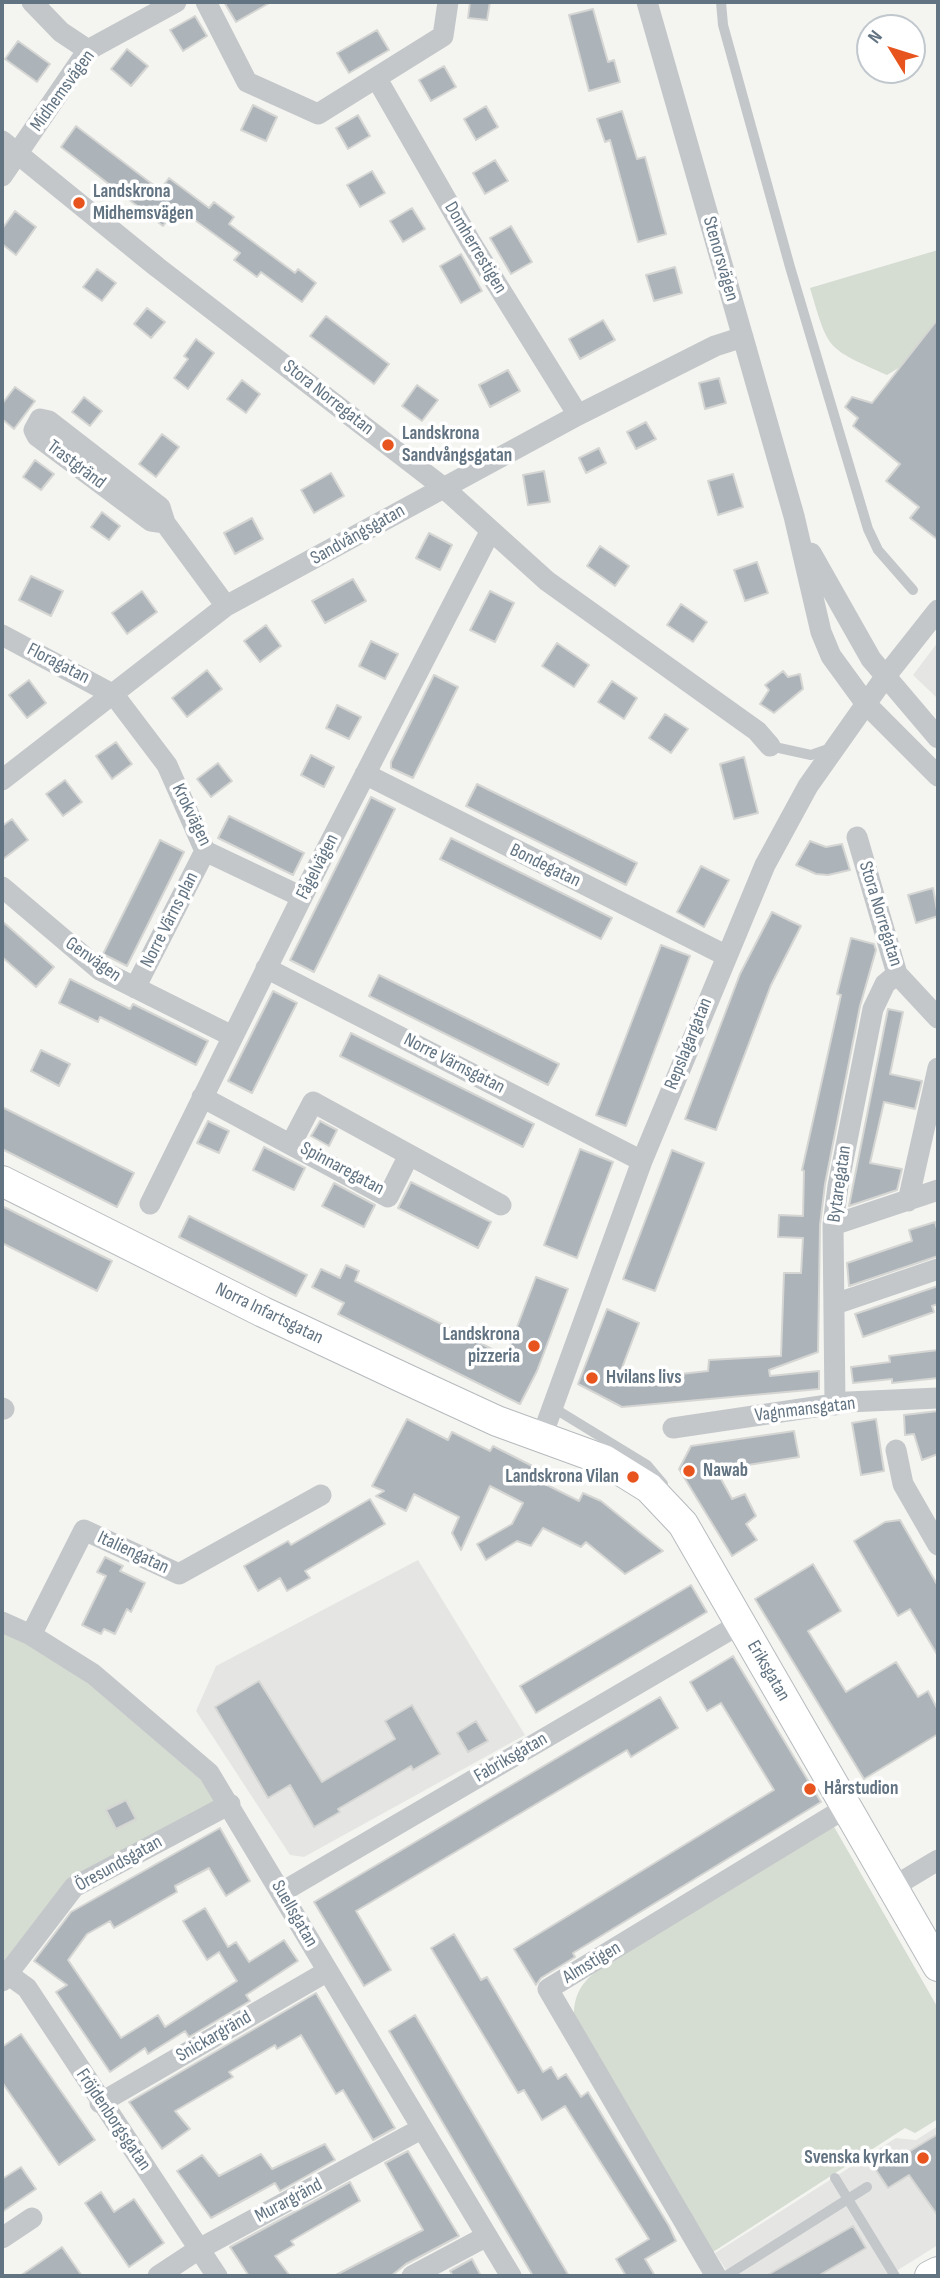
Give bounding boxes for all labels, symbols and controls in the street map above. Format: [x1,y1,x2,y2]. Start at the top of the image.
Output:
north arrow [856,14,926,84]
text: N [863,26,888,48]
street label: Midhemsvägen [26,46,100,136]
place label: Landskrona Midhemsvägen [93,181,193,225]
marker: Landskrona Midhemsvägen [71,195,87,211]
street label: Domherrestigen [439,198,511,298]
street label: Stenorsvägen [697,214,743,304]
street label: Stora Norregatan [278,356,378,440]
place label: Landskrona Sandvångsgatan [402,423,512,467]
street label: Trastgränd [42,436,110,494]
marker: Landskrona Sandvångsgatan [380,437,396,453]
street label: Sandvångsgatan [307,500,409,570]
street label: Floragatan [23,639,93,689]
street label: Krokvägen [166,780,216,850]
street label: Fågelvägen [292,830,344,904]
street label: Bondegatan [506,839,584,893]
street label: Stora Norregatan [853,859,907,969]
street label: Norre Värns plan [136,868,204,972]
street label: Genvägen [61,933,125,987]
street label: Repslagargatan [660,995,718,1093]
street label: Norre Värnsgatan [400,1029,508,1099]
street label: Spinnaregatan [296,1137,388,1201]
street label: Bytaregatan [823,1144,857,1224]
street label: Norra Infartsgatan [211,1278,327,1350]
place label: Landskrona pizzeria [442,1324,520,1368]
marker: Landskrona pizzeria [526,1338,542,1354]
place label: Hvilans livs [606,1367,681,1389]
marker: Hvilans livs [584,1370,600,1386]
street label: Vagnmansgatan [753,1393,857,1427]
place label: Nawab [703,1460,748,1482]
marker: Nawab [681,1463,697,1479]
place label: Landskrona Vilan [505,1466,619,1488]
marker: Landskrona Vilan [625,1469,641,1485]
street label: Italiengatan [94,1527,172,1579]
street label: Eriksgatan [742,1637,794,1705]
street label: Fabriksgatan [470,1728,552,1788]
place label: Hårstudion [824,1778,898,1800]
marker: Hårstudion [802,1781,818,1797]
street label: Öresundsgatan [72,1831,166,1897]
street label: Suellsgatan [266,1877,322,1951]
street label: Almstigen [559,1937,625,1989]
street label: Snickargränd [172,2006,256,2068]
street label: Fröjdenborgsgatan [71,2065,155,2175]
place label: Svenska kyrkan [804,2147,909,2169]
marker: Svenska kyrkan [915,2150,931,2166]
street label: Murargränd [252,2174,326,2228]

